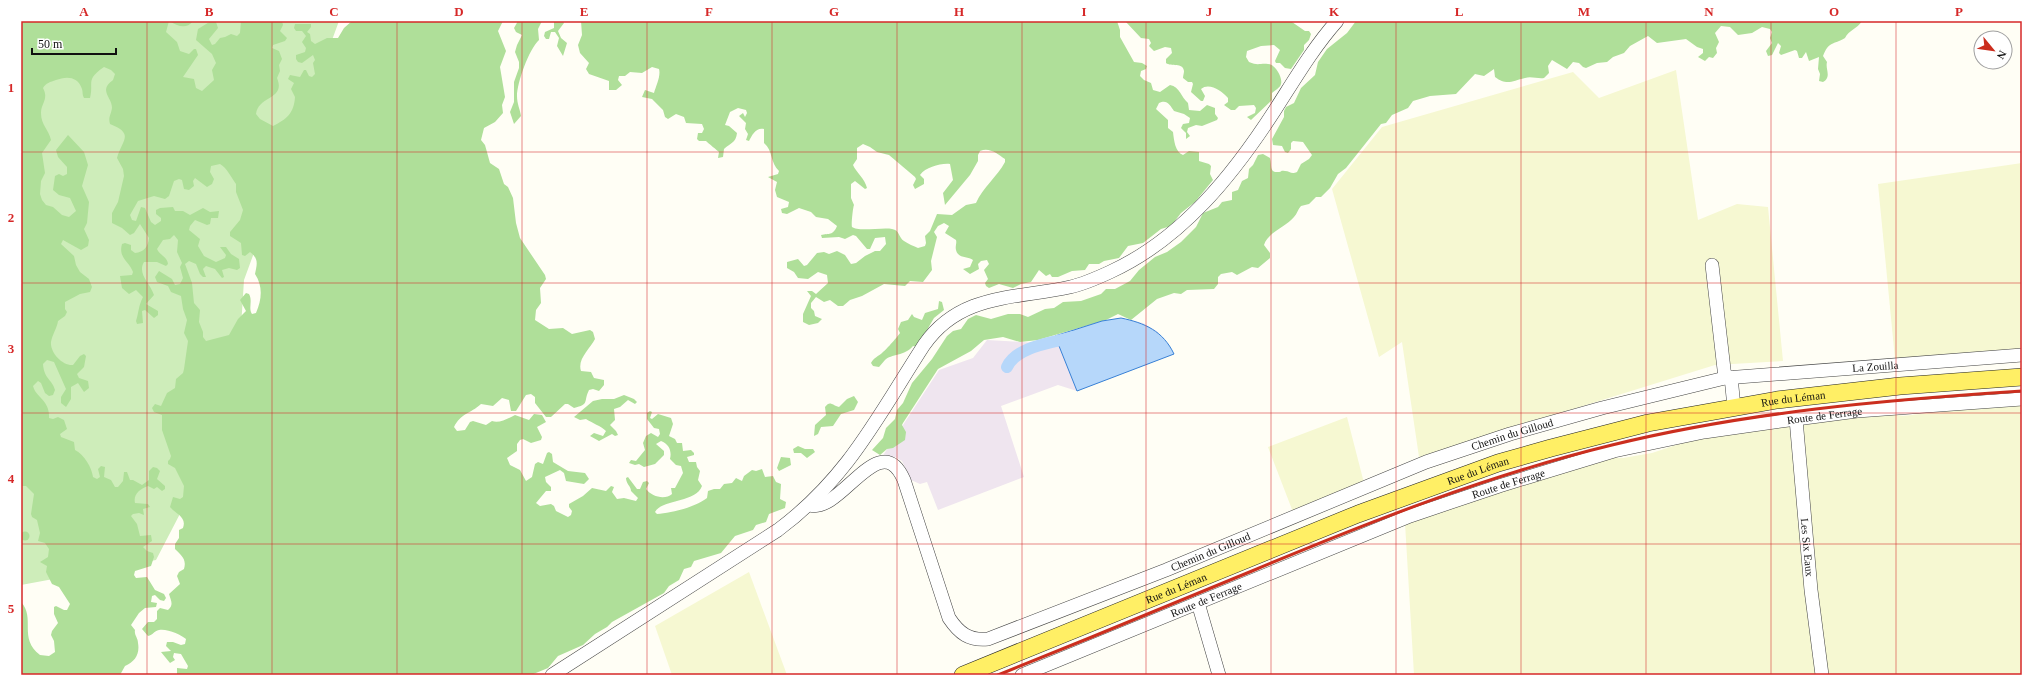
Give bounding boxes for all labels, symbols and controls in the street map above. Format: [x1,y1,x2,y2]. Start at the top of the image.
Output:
text: A [79,4,89,19]
text: B [205,4,214,19]
text: C [329,4,339,19]
text: D [454,4,464,19]
text: E [580,4,588,19]
text: F [705,4,713,19]
text: G [829,4,839,19]
text: H [954,4,964,19]
text: I [1081,4,1087,19]
text: J [1206,4,1213,19]
text: K [1329,4,1340,19]
text: L [1455,4,1464,19]
text: M [1578,4,1590,19]
text: N [1704,4,1714,19]
text: O [1829,4,1839,19]
text: P [1955,4,1963,19]
scale bar [32,30,116,56]
north arrow [1973,30,2013,70]
text: 50 m [38,37,63,51]
text: N [1995,48,2009,61]
text: 1 [8,80,14,95]
text: 2 [8,210,14,225]
text: 3 [8,341,15,356]
street label: La Zouilla [1852,359,1899,374]
street label: Rue du Léman [1760,388,1826,409]
street label: Route de Ferrage [1786,405,1863,426]
street label: Chemin du Gilloud [1470,416,1555,453]
street label: Rue du Léman [1445,454,1511,487]
street label: Route de Ferrage [1470,466,1546,501]
text: 4 [8,471,15,486]
street label: Les Six Eaux [1799,518,1816,578]
street label: Chemin du Gilloud [1169,530,1252,573]
street label: Rue du Léman [1144,570,1209,606]
street label: Route de Ferrage [1169,580,1244,619]
text: 5 [8,601,15,616]

